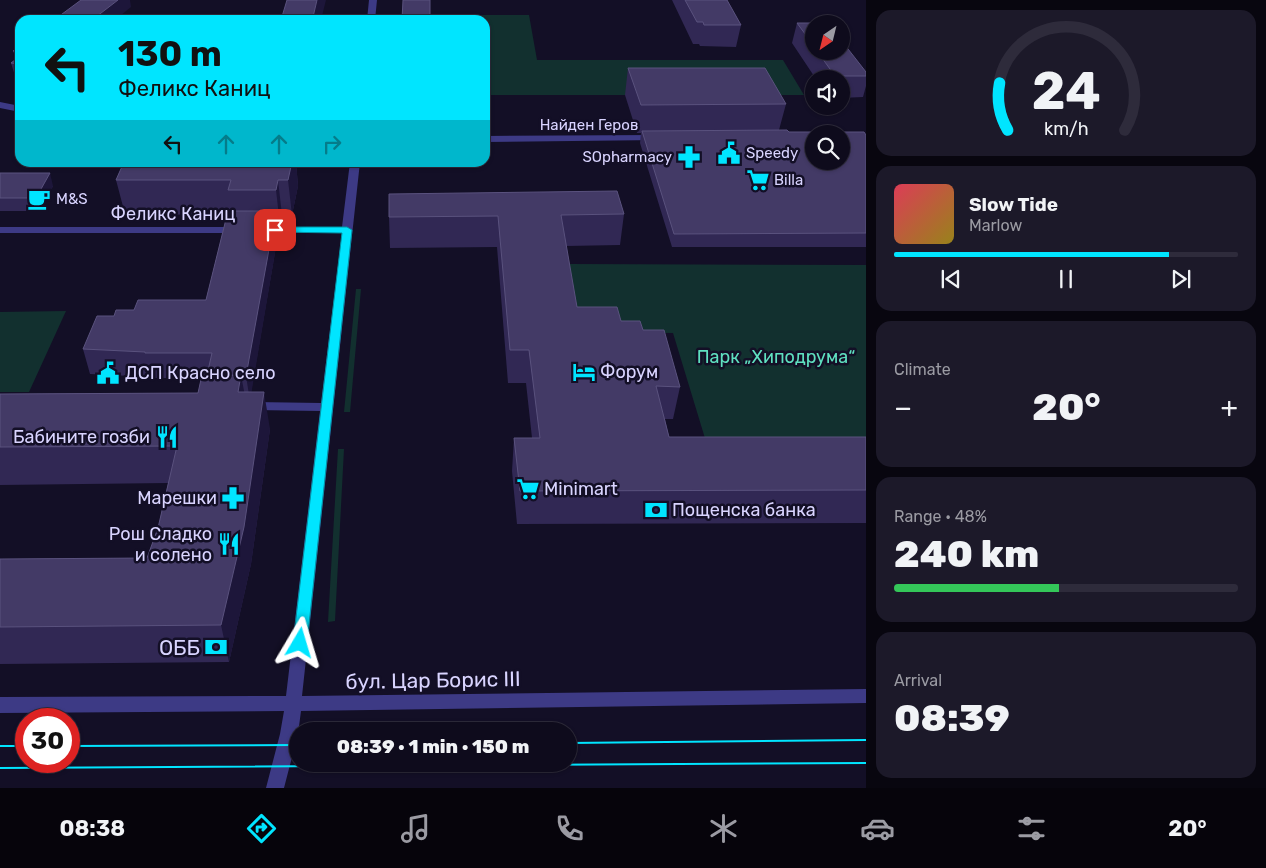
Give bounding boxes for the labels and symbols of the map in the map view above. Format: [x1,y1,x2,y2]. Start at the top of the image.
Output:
north arrow [805,15,850,60]
street label: Найден Геров [540,116,638,134]
public building icon: Speedy [716,140,742,166]
pharmacy icon: SOpharmacy [676,144,702,170]
place label: Speedy [746,144,798,162]
place label: SOpharmacy [583,148,672,166]
supermarket icon: Billa [745,167,771,193]
place label: Billa [774,171,803,189]
cafe icon: M&S [26,186,52,212]
place label: M&S [56,190,88,208]
street label: Феликс Каниц [111,203,235,225]
pin [254,209,296,251]
park label: Парк „Хиподрума“ [697,346,855,368]
hotel icon: Форум [571,359,597,385]
public building icon: ДСП Красно село [95,360,121,386]
place label: Форум [600,361,658,383]
place label: ДСП Красно село [125,362,276,384]
restaurant icon: Бабините гозби [154,424,180,450]
place label: Бабините гозби [13,426,150,448]
supermarket icon: Minimart [515,476,541,502]
place label: Minimart [544,478,618,500]
pharmacy icon: Марешки [220,485,246,511]
place label: Марешки [137,487,217,509]
bank icon: Пощенска банка [643,497,669,523]
place label: Пощенска банка [672,499,816,521]
place label: Рош Сладко и солено [109,523,212,566]
restaurant icon: Рош Сладко и солено [216,531,242,557]
position arrow [273,616,325,668]
bank icon: ОББ [203,634,229,660]
place label: ОББ [159,635,200,660]
street label: бул. Цар Борис III [345,666,521,694]
speed limit sign: 30 [15,708,80,773]

